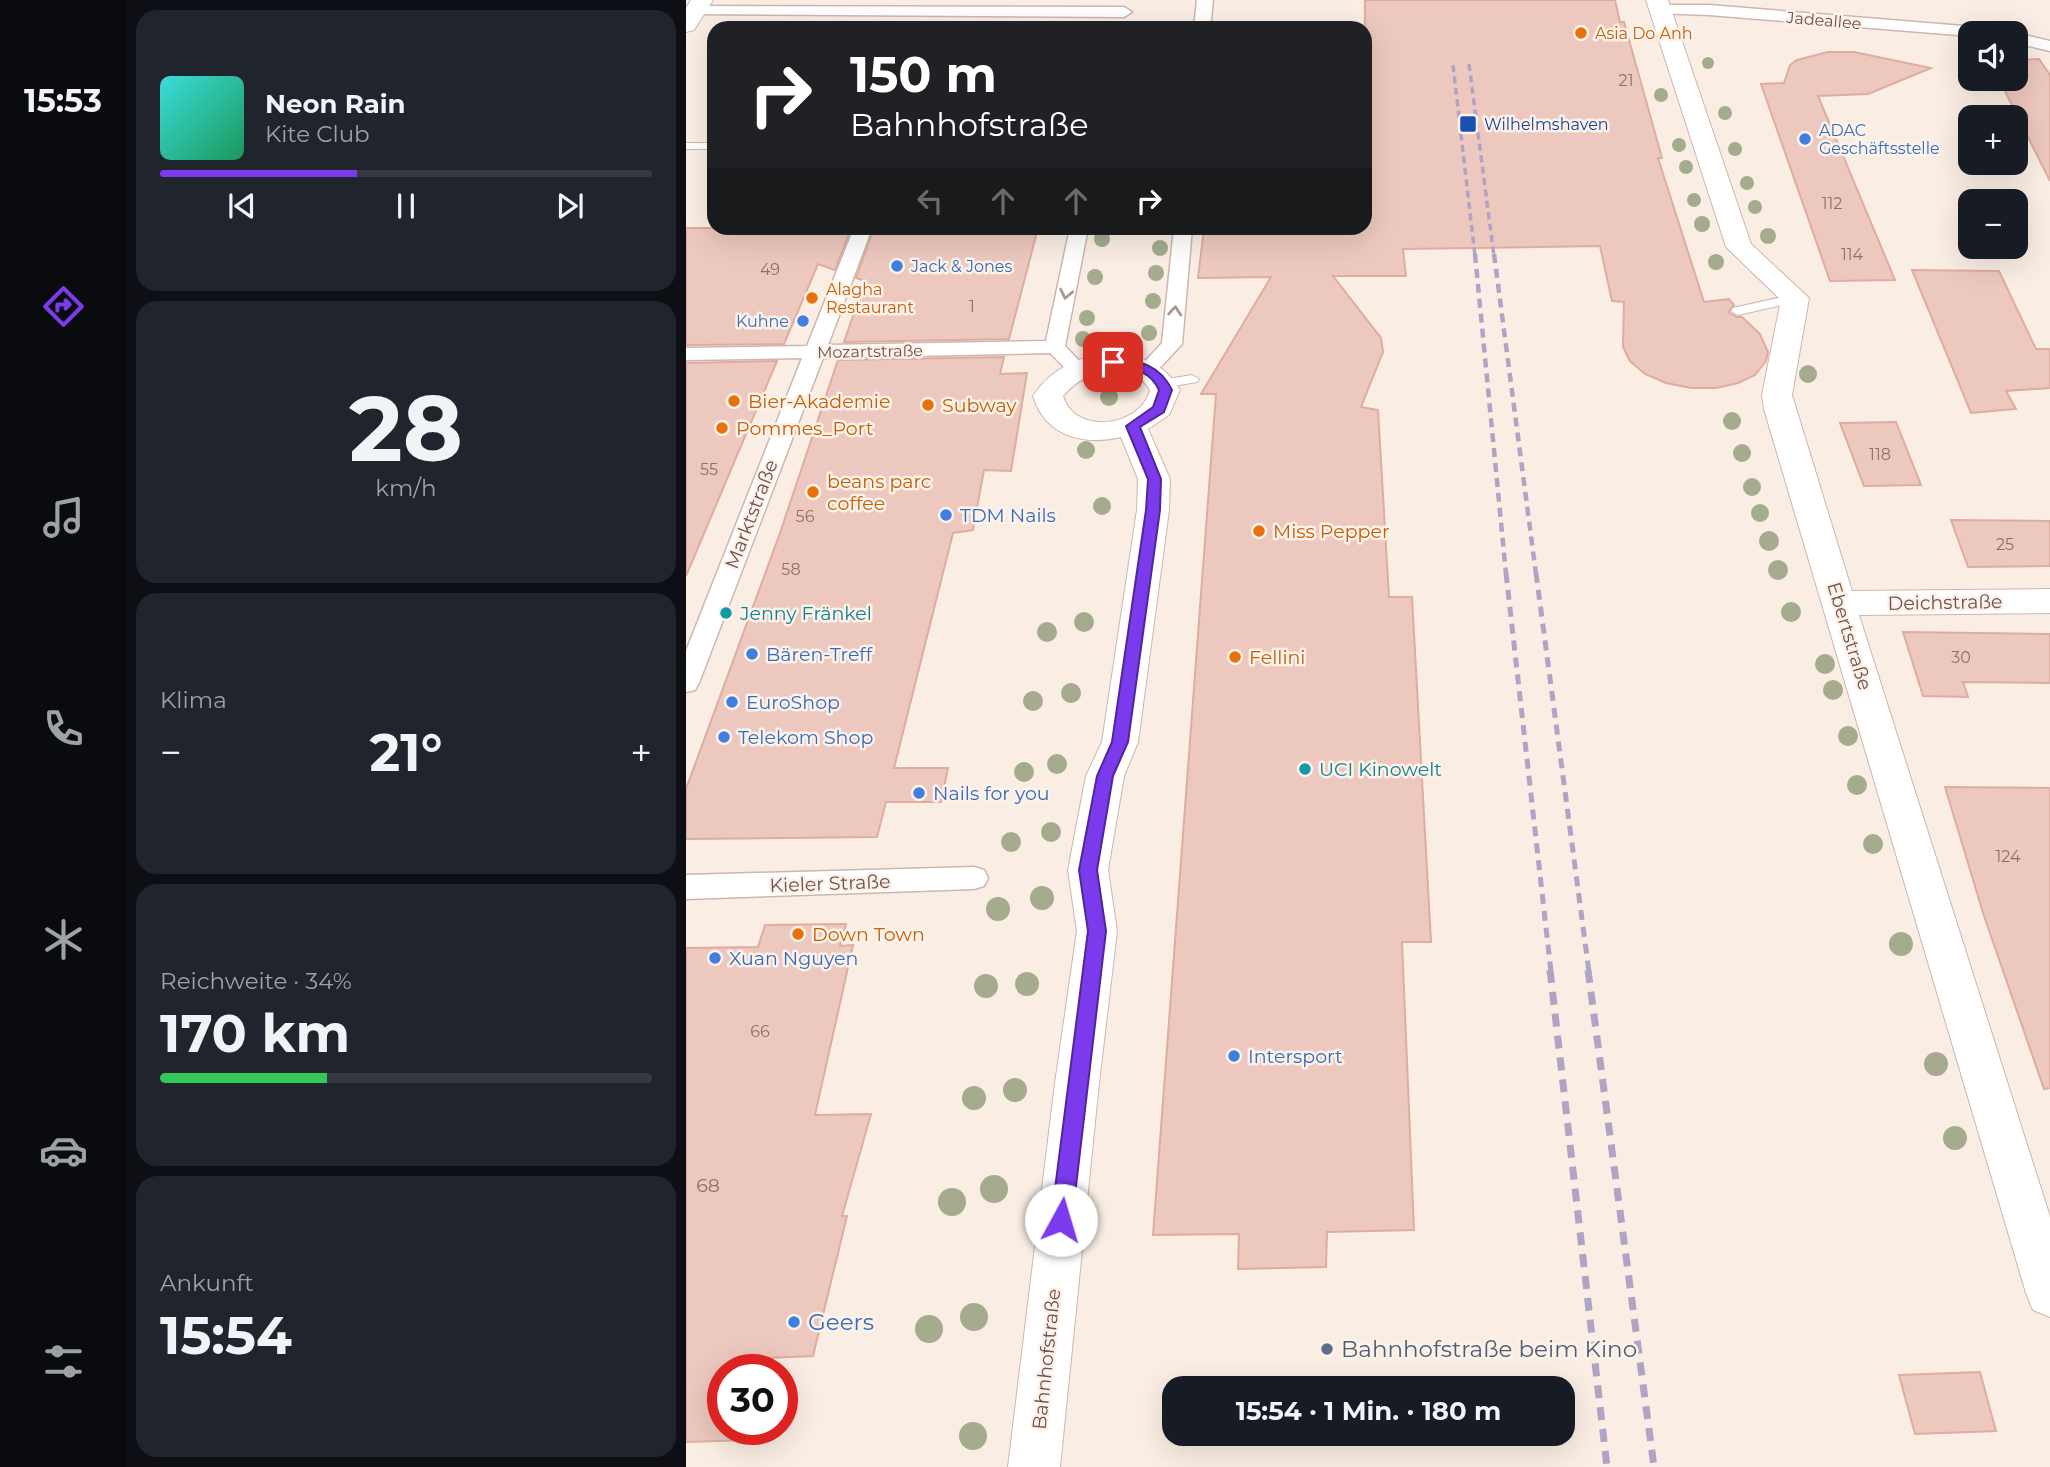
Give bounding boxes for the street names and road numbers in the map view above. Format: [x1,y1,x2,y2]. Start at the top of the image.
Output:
street label: Jadeallee [1785,8,1862,33]
street label: Mozartstraße [817,341,923,362]
street label: Marktstraße [720,456,783,572]
street label: Ebertstraße [1822,579,1877,693]
street label: Deichstraße [1887,590,2003,615]
street label: Kieler Straße [769,870,891,897]
street label: Bahnhofstraße [1028,1287,1065,1431]

